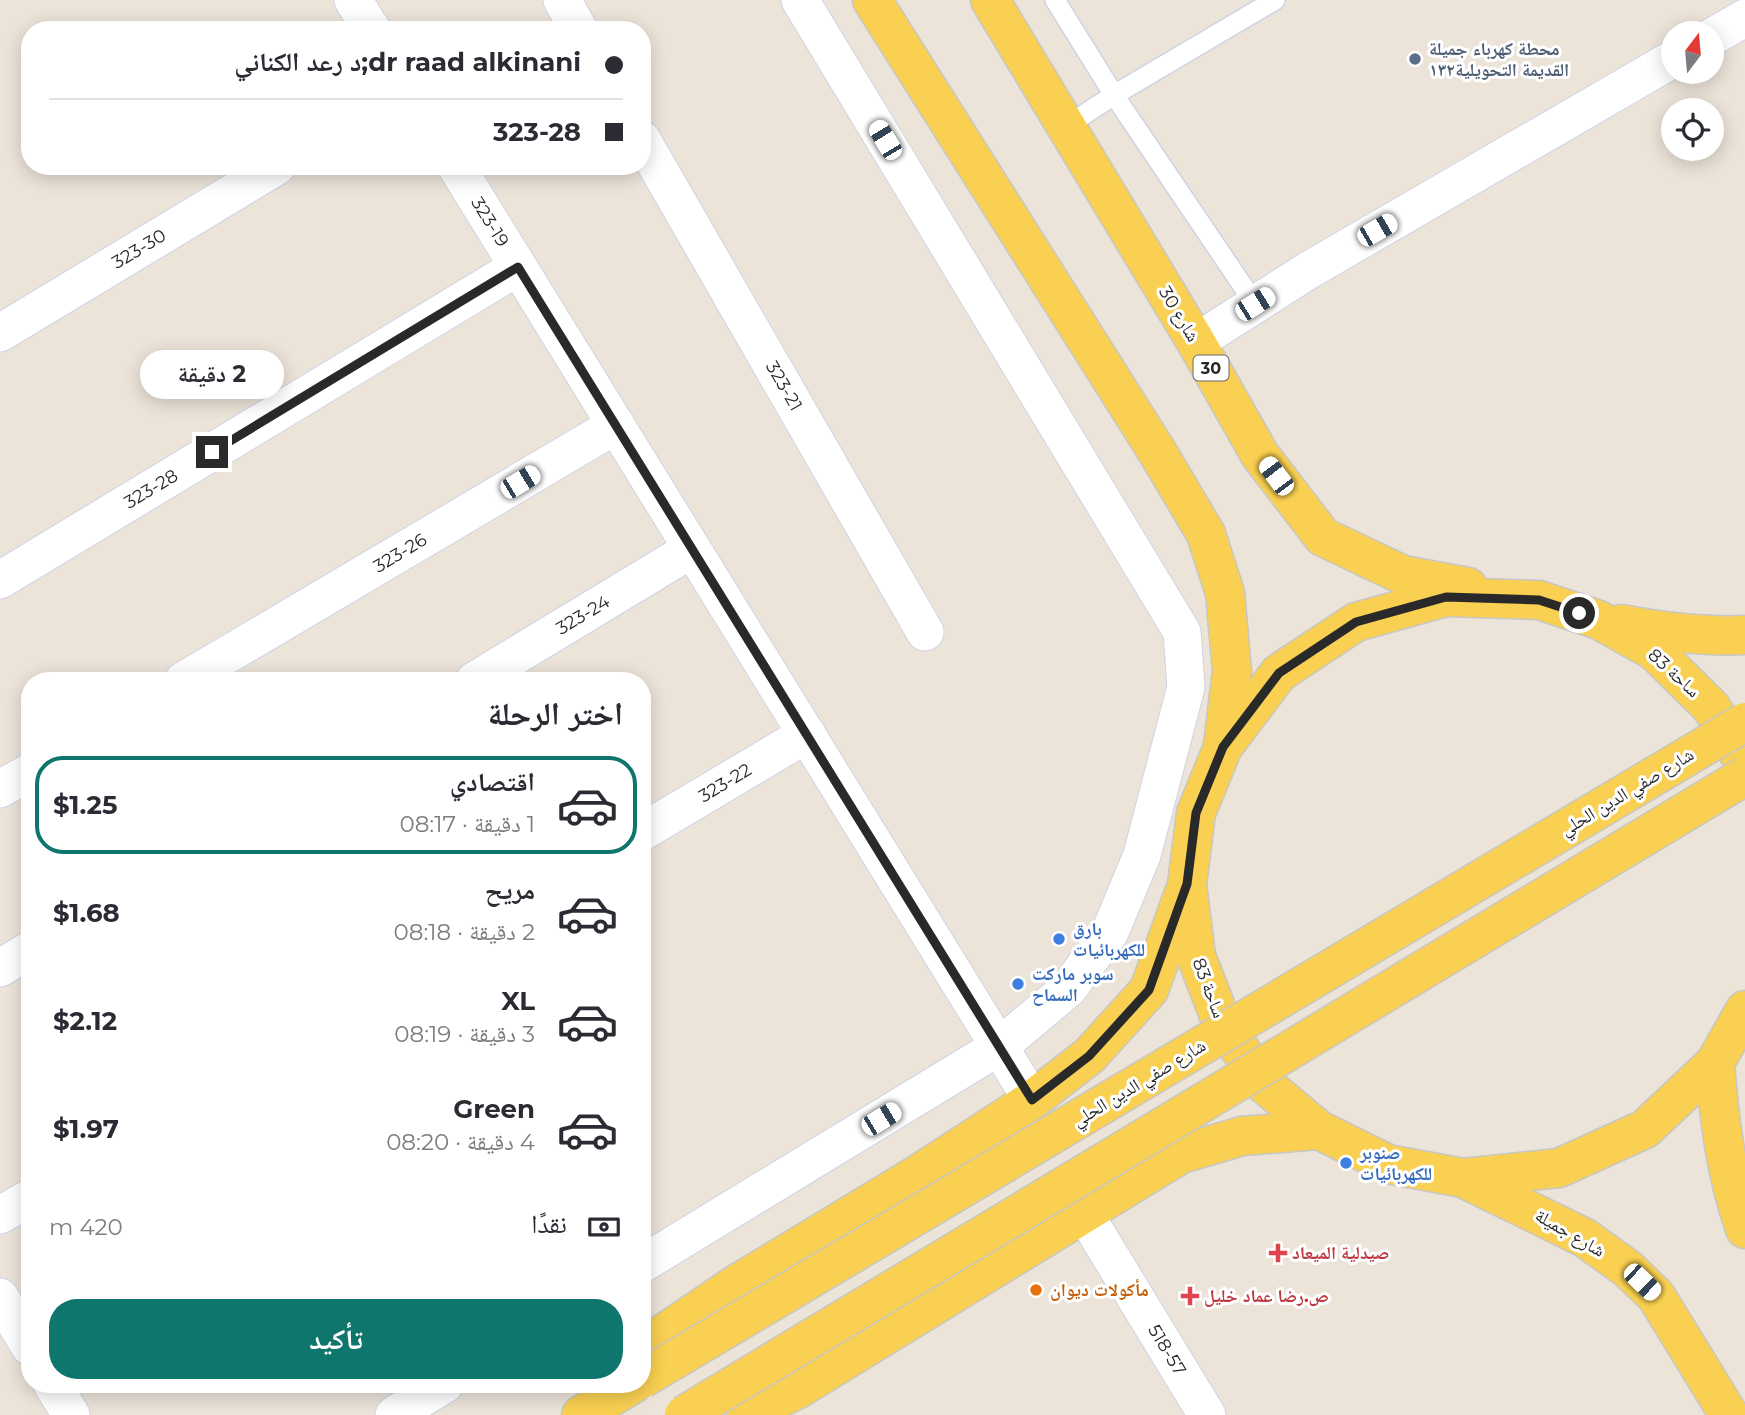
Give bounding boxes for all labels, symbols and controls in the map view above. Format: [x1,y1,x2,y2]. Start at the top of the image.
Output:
north arrow [1661,21,1724,84]
map controls [1661,21,1724,161]
place label: محطة كهرباء جميلة القديمة التحويلية١٣٢ [1429,38,1569,81]
text: dr raad alkinani;د رعد الكناني [234,46,581,78]
marker: محطة كهرباء جميلة القديمة التحويلية١٣٢ [1407,51,1423,67]
button: locate [1661,98,1724,161]
text: 323-28 [493,116,581,148]
car [866,117,905,163]
street label: 323-19 [466,193,514,251]
car [1354,210,1401,250]
street label: 323-30 [108,224,170,274]
street label: شارع 30 [1154,282,1204,346]
car [1232,284,1279,324]
callout: 2 دقيقة [140,350,284,400]
road number: 30 [1194,356,1228,380]
street label: 323-21 [761,357,807,415]
text: 2 دقيقة [178,360,246,388]
route end [196,436,228,468]
car [1255,453,1298,499]
car [497,462,544,502]
street label: 323-28 [120,464,182,514]
street label: 323-26 [369,529,431,577]
street label: 323-24 [552,590,614,640]
route start [1563,597,1595,629]
street label: ساحة 83 [1643,644,1705,702]
text: اختر الرحلة [488,694,623,733]
street label: شارع صفي الدين الحلي [1556,743,1700,844]
street label: 323-22 [695,759,755,807]
text: اقتصادي [450,766,535,798]
icon: car [556,774,619,837]
text: $1.25 [53,789,117,821]
text: 1 دقيقة · 08:17 [399,810,535,838]
text: مريح [485,874,535,906]
icon: car [556,882,619,945]
text: $1.68 [53,897,120,929]
text: 2 دقيقة · 08:18 [394,918,535,946]
place label: بارق للكهربائيات [1073,918,1145,961]
marker: بارق للكهربائيات [1051,931,1067,947]
street label: ساحة 83 [1188,955,1230,1021]
place label: سوبر ماركت السماح [1032,963,1114,1006]
marker: سوبر ماركت السماح [1010,976,1026,992]
text: XL [501,985,535,1017]
icon: car [556,990,619,1053]
text: $2.12 [53,1005,117,1037]
text: 3 دقيقة · 08:19 [394,1020,535,1048]
street label: شارع صفي الدين الحلي [1068,1034,1212,1135]
text: Green [453,1093,535,1125]
icon: car [556,1098,619,1161]
car [858,1099,905,1139]
text: $1.97 [53,1113,119,1145]
text: 4 دقيقة · 08:20 [386,1128,535,1156]
place label: صنوبر للكهربائيات [1359,1142,1432,1185]
marker: صنوبر للكهربائيات [1338,1155,1354,1171]
street label: شارع جميلة [1531,1204,1609,1262]
text: نقدًا [531,1208,567,1240]
icon: cash [585,1208,623,1246]
text: 420 m [49,1213,123,1241]
place label: صيدلية الميعاد [1292,1242,1389,1264]
marker: صيدلية الميعاد [1270,1245,1286,1261]
car [1620,1260,1665,1304]
place label: مأكولات ديوان [1050,1279,1149,1301]
marker: مأكولات ديوان [1028,1282,1044,1298]
place label: ص.رضا عماد خليل [1204,1285,1329,1307]
marker: ص.رضا عماد خليل [1182,1288,1198,1304]
button: تأكيد [49,1299,623,1379]
street label: 518-57 [1143,1321,1191,1379]

